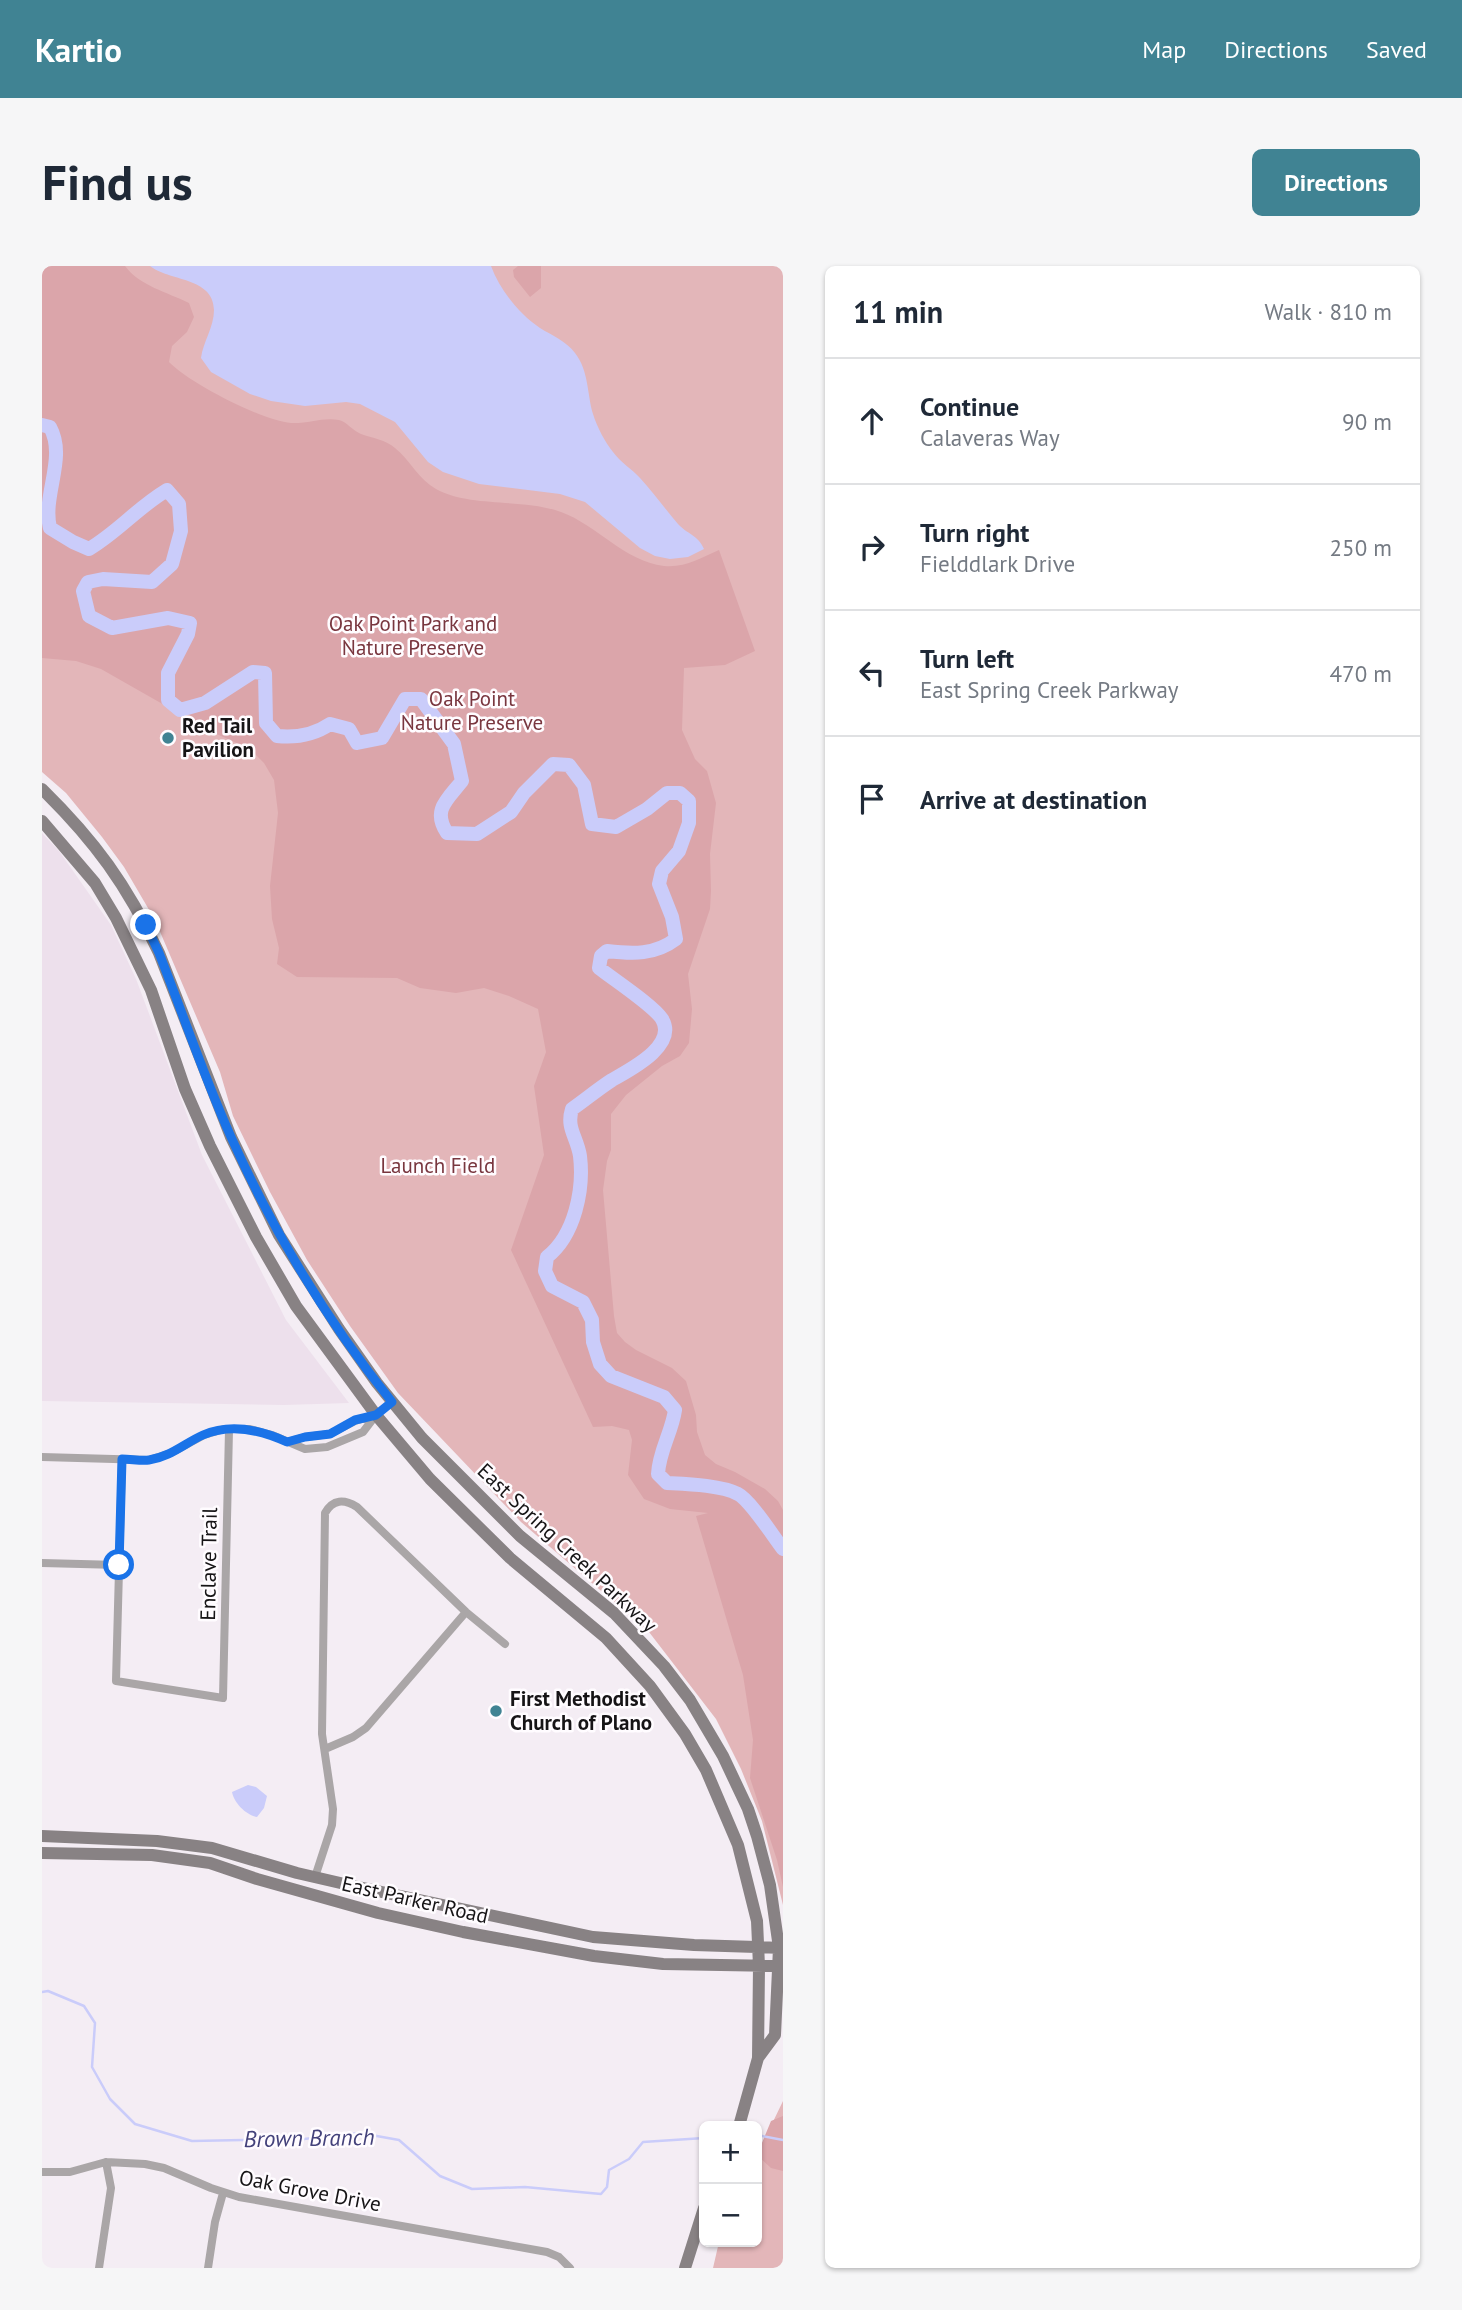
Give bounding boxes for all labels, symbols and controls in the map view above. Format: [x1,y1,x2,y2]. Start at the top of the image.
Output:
text: Kartio [35,28,122,71]
text: Map [1142,34,1186,65]
text: Directions [1224,34,1328,65]
text: Saved [1366,34,1427,65]
button: Directions [1252,149,1420,216]
text: Find us [42,150,193,214]
text: 11 min [853,292,943,331]
text: Walk · 810 m [1265,297,1392,326]
text: Continue [920,390,1019,423]
icon: ahead [853,402,891,440]
text: 90 m [1342,407,1392,436]
text: Calaveras Way [920,423,1060,452]
text: Turn right [920,516,1029,549]
icon: right [853,528,891,566]
text: 250 m [1330,533,1392,562]
text: Fielddlark Drive [920,549,1075,578]
park label: Oak Point Park and Nature Preserve [329,610,497,661]
text: Turn left [920,642,1014,675]
icon: left [853,654,891,692]
text: 470 m [1330,659,1392,688]
text: East Spring Creek Parkway [920,675,1179,704]
park label: Oak Point Nature Preserve [401,685,543,736]
place label: Red Tail Pavilion [182,712,254,763]
marker: Red Tail Pavilion [160,730,176,746]
icon: arrive [853,780,891,818]
text: Arrive at destination [920,783,1147,816]
route end [130,909,161,940]
park label: Launch Field [381,1152,495,1179]
street label: East Spring Creek Parkway [472,1457,663,1638]
street label: Enclave Trail [194,1507,223,1621]
route start [103,1549,134,1580]
place label: First Methodist Church of Plano [510,1685,652,1736]
marker: First Methodist Church of Plano [488,1703,504,1719]
street label: East Parker Road [339,1870,491,1929]
map controls [699,2121,762,2247]
button: + [699,2121,762,2184]
water label: Brown Branch [243,2122,375,2153]
street label: Oak Grove Drive [237,2164,383,2218]
button: − [699,2184,762,2247]

